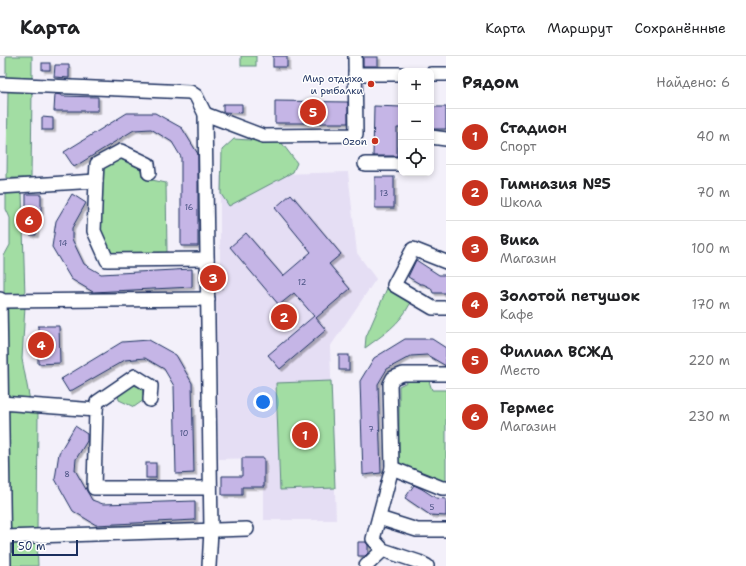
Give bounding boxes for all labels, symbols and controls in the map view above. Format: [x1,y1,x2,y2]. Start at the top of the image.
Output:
text: Карта [20,15,80,40]
text: Карта [485,19,525,37]
text: Маршрут [547,19,613,37]
text: Сохранённые [635,19,726,37]
map controls [398,68,434,176]
button: + [398,68,434,104]
text: Рядом [462,71,519,93]
place label: Мир отдыха и рыбалки [303,72,364,97]
text: Найдено: 6 [656,74,730,91]
marker: Мир отдыха и рыбалки [366,79,376,89]
pin: 5 [300,97,326,127]
button: − [398,104,434,140]
text: Стадион [500,118,567,138]
text: 1 [472,128,478,145]
text: 40 m [696,128,730,145]
place label: Ozon [342,135,367,148]
marker: Ozon [370,136,380,146]
text: Спорт [500,138,536,155]
button: locate [398,140,434,176]
text: Гимназия №5 [500,174,611,194]
text: 2 [470,184,480,201]
text: 70 m [696,184,730,201]
house number: 13 [380,188,388,199]
text: Школа [500,194,542,211]
house number: 16 [185,202,194,213]
pin: 6 [16,205,42,235]
text: Вика [500,230,539,250]
house number: 14 [59,238,68,249]
text: 3 [470,240,480,257]
text: 100 m [691,240,730,257]
text: Магазин [500,250,556,267]
pin: 3 [200,263,226,293]
house number: 12 [298,277,307,288]
text: Золотой петушок [500,286,640,306]
text: 4 [470,296,480,313]
text: 170 m [692,296,730,313]
pin: 2 [271,302,297,332]
text: Кафе [500,306,534,323]
pin: 4 [28,330,54,360]
text: Филиал ВСЖД [500,342,613,362]
text: 5 [471,352,479,369]
text: 220 m [688,352,730,369]
text: Место [500,362,540,379]
your location [253,392,273,412]
text: Гермес [500,398,554,418]
text: 6 [470,408,480,425]
text: 230 m [688,408,730,425]
text: Магазин [500,418,556,435]
pin: 1 [292,420,318,450]
house number: 7 [368,424,374,435]
house number: 10 [180,428,188,439]
house number: 8 [64,469,70,480]
house number: 5 [430,502,435,513]
scale bar [12,538,78,557]
text: 50 m [18,539,46,554]

